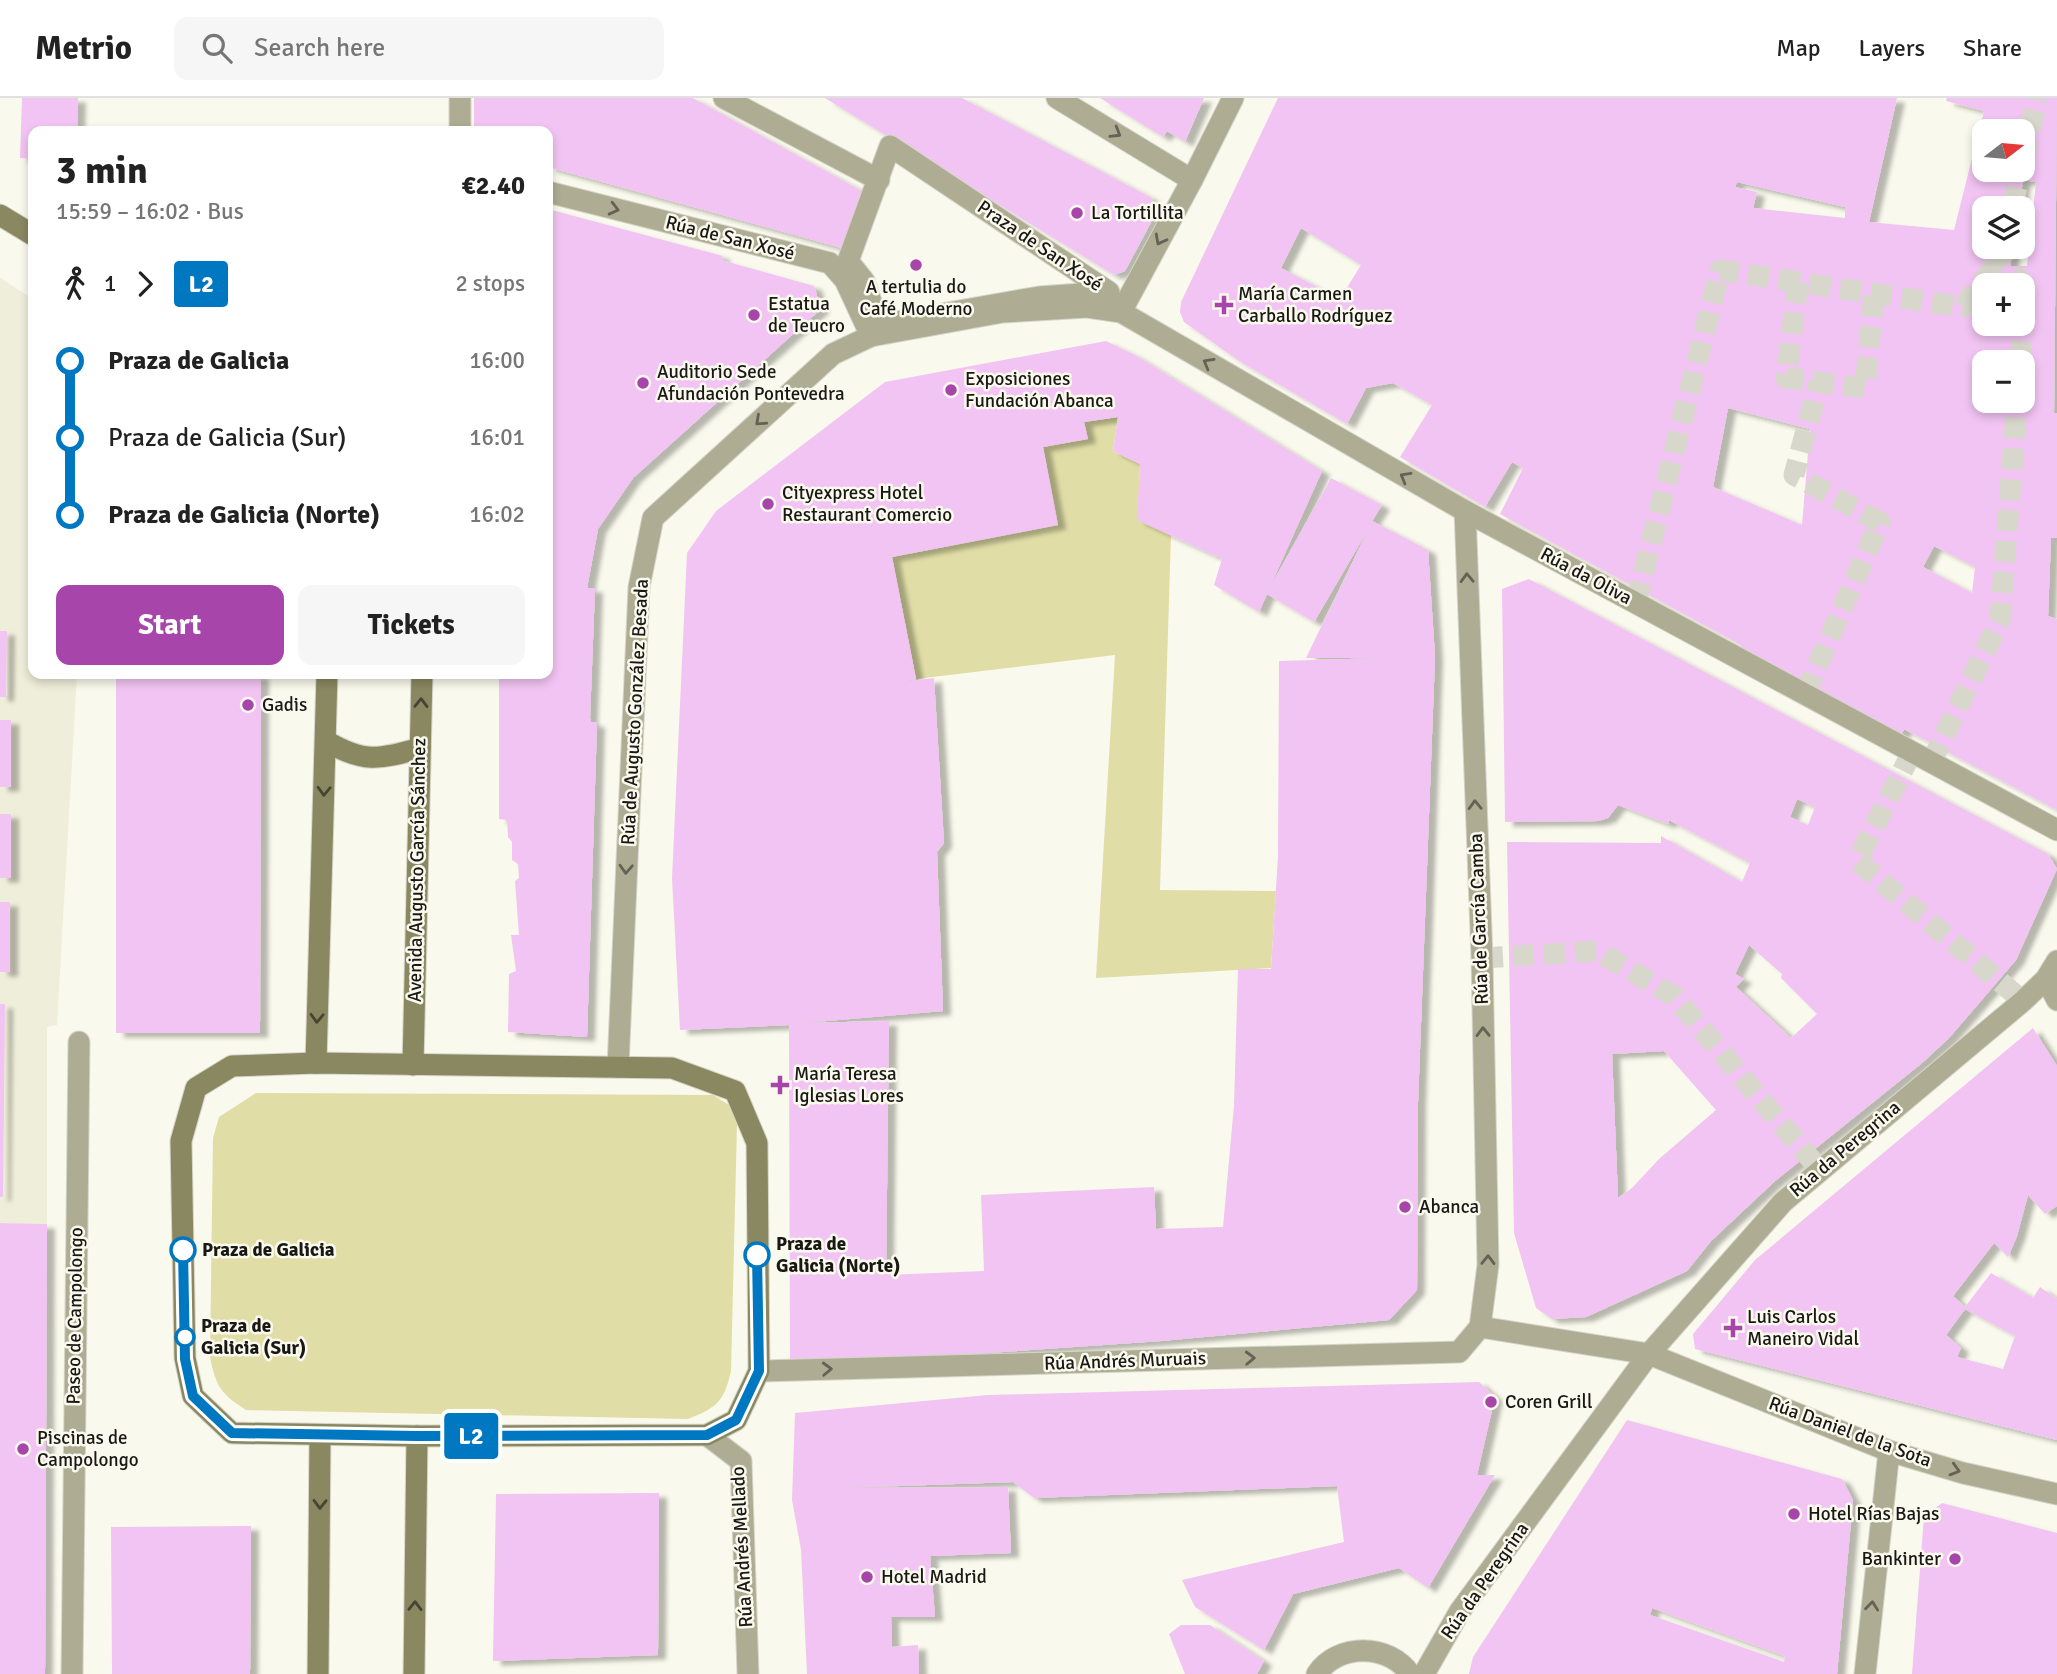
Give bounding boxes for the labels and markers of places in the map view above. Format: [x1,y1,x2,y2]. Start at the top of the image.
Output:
place label: La Tortillita [1091,201,1184,225]
marker: La Tortillita [1069,205,1085,221]
marker: A tertulia do Café Moderno [908,257,924,273]
place label: A tertulia do Café Moderno [860,275,973,321]
place label: María Carmen Carballo Rodríguez [1238,282,1392,328]
place label: Estatua de Teucro [768,292,845,338]
marker: María Carmen Carballo Rodríguez [1216,297,1232,313]
marker: Estatua de Teucro [746,307,762,323]
place label: Auditorio Sede Afundación Pontevedra [657,360,845,406]
place label: Exposiciones Fundación Abanca [965,367,1114,413]
marker: Auditorio Sede Afundación Pontevedra [635,375,651,391]
marker: Exposiciones Fundación Abanca [943,382,959,398]
place label: Cityexpress Hotel Restaurant Comercio [782,481,952,527]
marker: Cityexpress Hotel Restaurant Comercio [760,496,776,512]
place label: Gadis [262,693,307,717]
marker: Gadis [240,697,256,713]
place label: María Teresa Iglesias Lores [794,1062,904,1108]
marker: María Teresa Iglesias Lores [772,1077,788,1093]
place label: Abanca [1419,1195,1479,1219]
marker: Abanca [1397,1199,1413,1215]
place label: Praza de Galicia (Norte) [776,1232,900,1278]
marker: Praza de Galicia [170,1237,196,1263]
place label: Praza de Galicia [202,1238,335,1262]
marker: Praza de Galicia (Norte) [744,1242,770,1268]
place label: Luis Carlos Maneiro Vidal [1747,1305,1859,1351]
place label: Praza de Galicia (Sur) [201,1314,306,1360]
marker: Luis Carlos Maneiro Vidal [1725,1320,1741,1336]
marker: Praza de Galicia (Sur) [175,1327,195,1347]
place label: Coren Grill [1505,1390,1593,1414]
marker: Coren Grill [1483,1394,1499,1410]
place label: Piscinas de Campolongo [37,1426,139,1472]
marker: Piscinas de Campolongo [15,1441,31,1457]
place label: Hotel Rías Bajas [1808,1502,1939,1526]
marker: Hotel Rías Bajas [1786,1506,1802,1522]
place label: Bankinter [1862,1547,1941,1571]
marker: Bankinter [1947,1551,1963,1567]
place label: Hotel Madrid [881,1565,987,1589]
marker: Hotel Madrid [859,1569,875,1585]

